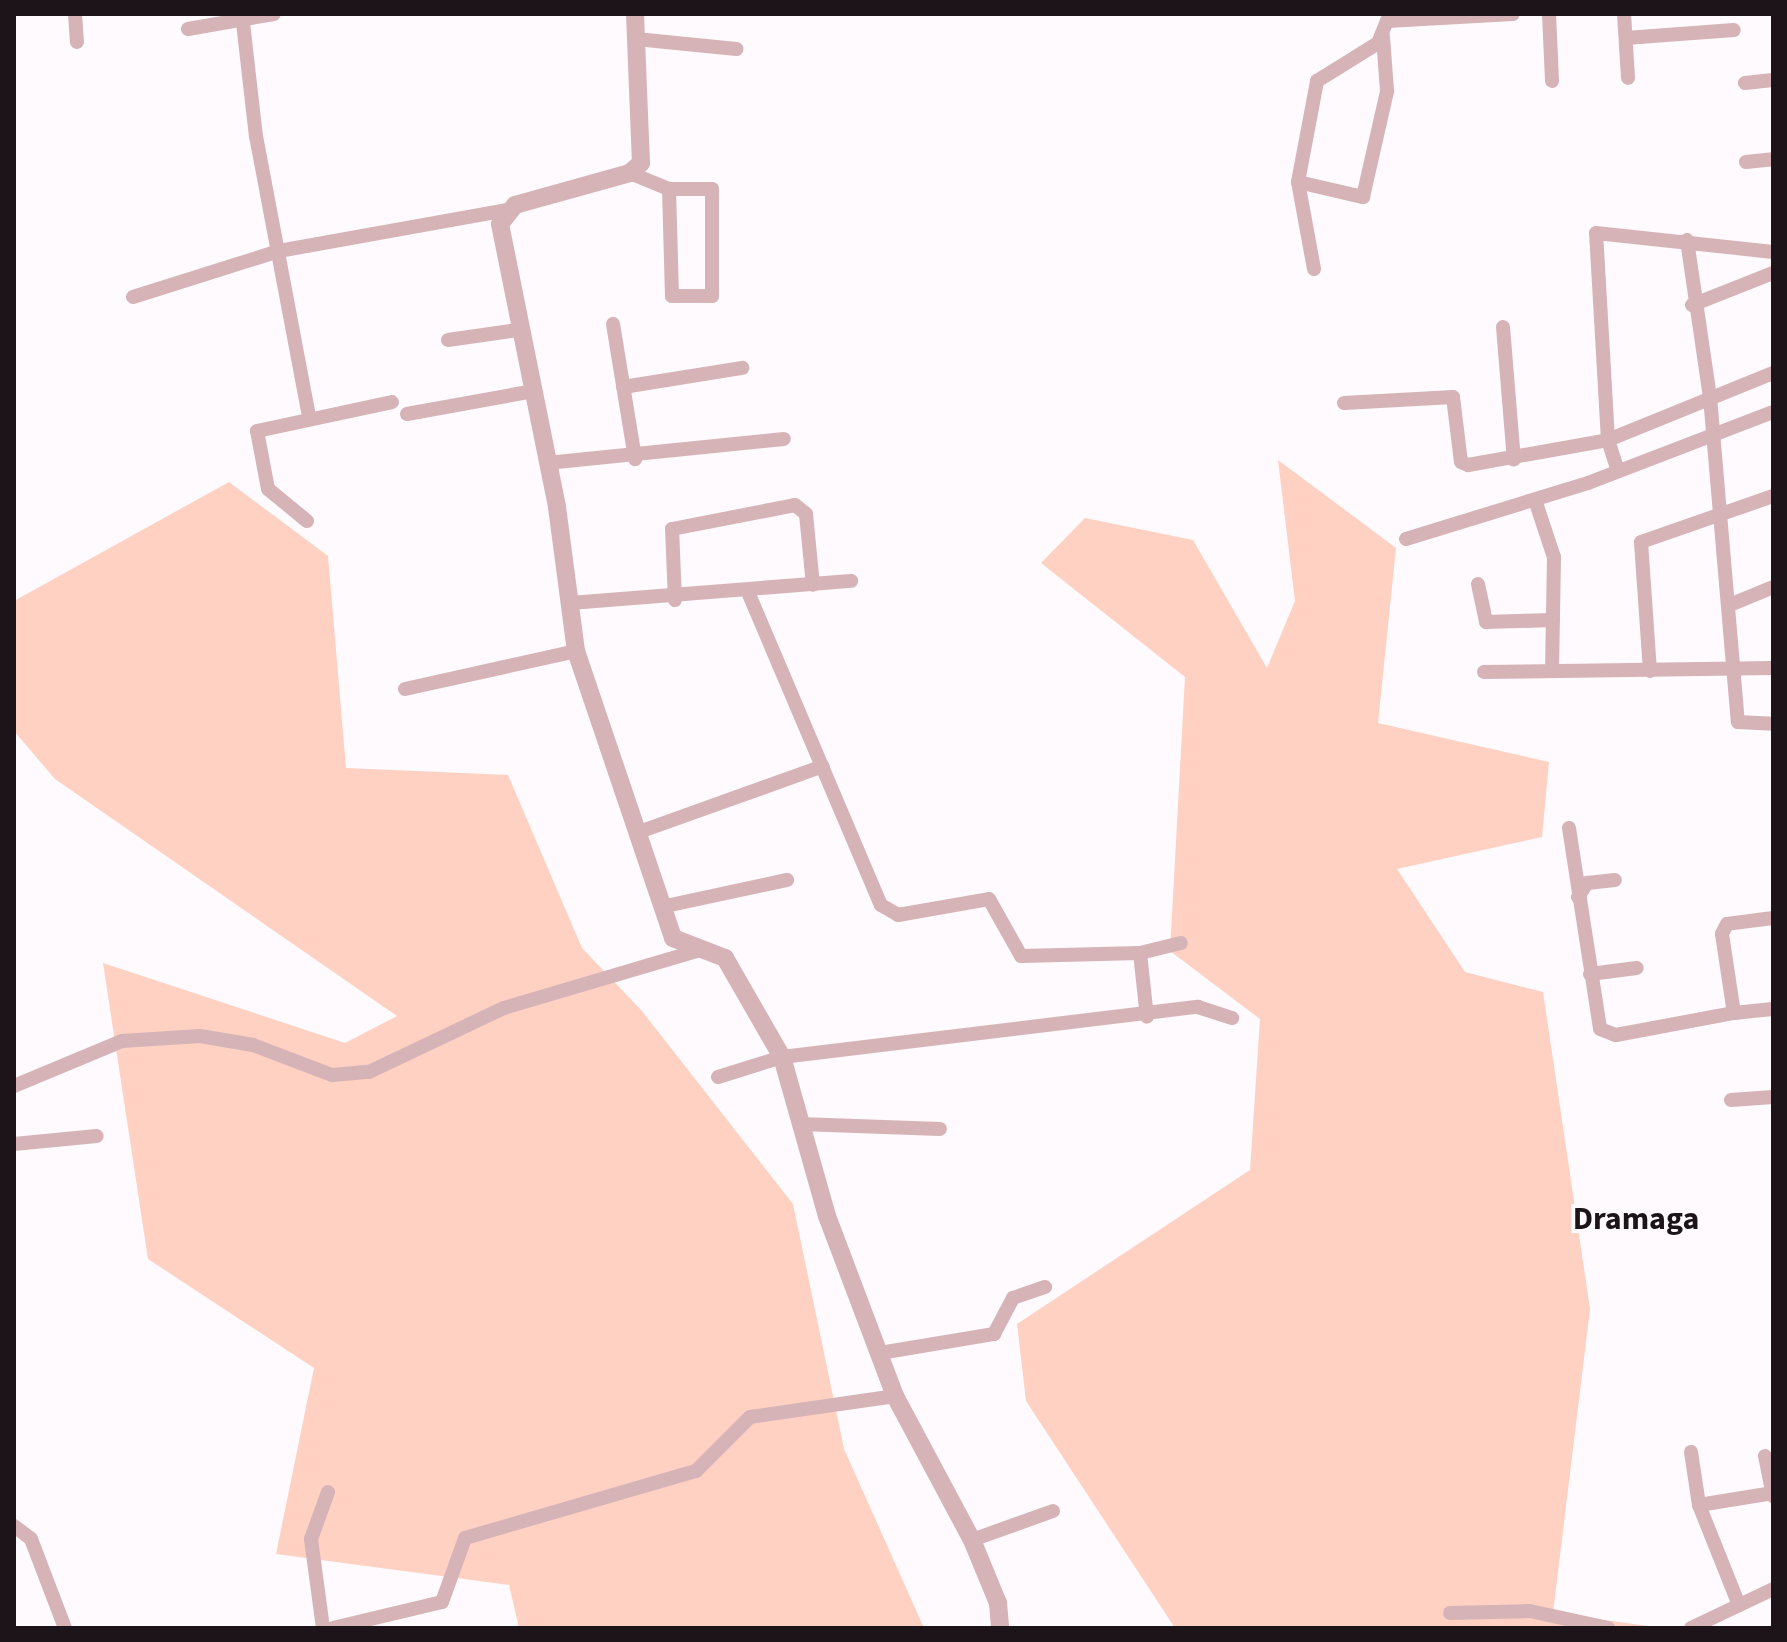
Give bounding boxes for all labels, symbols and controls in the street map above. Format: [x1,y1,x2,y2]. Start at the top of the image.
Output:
district label: Dramaga [1573,1200,1699,1238]

